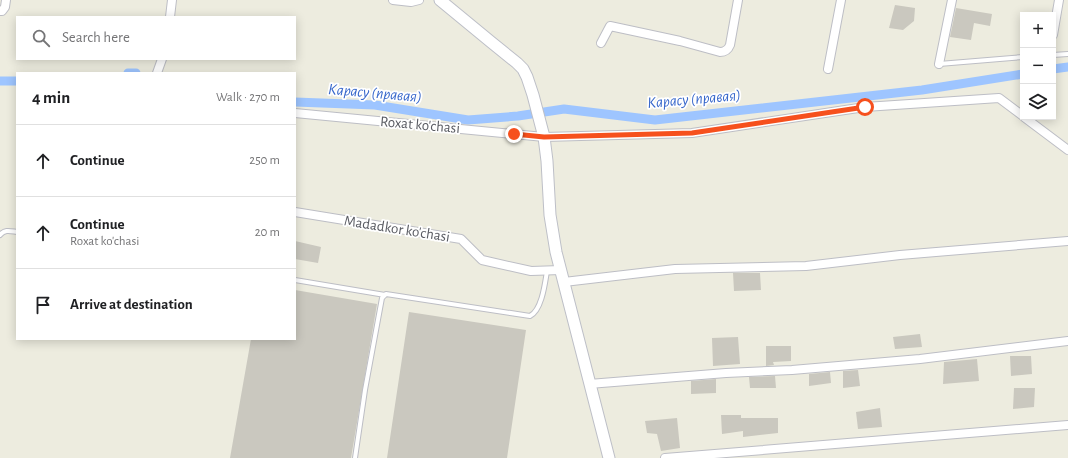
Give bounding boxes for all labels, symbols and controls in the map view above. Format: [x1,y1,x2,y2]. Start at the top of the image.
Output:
map controls [1020,12,1056,120]
button: + [1020,12,1056,48]
search box [16,16,296,60]
icon: search [30,27,52,49]
text: Search here [62,30,130,45]
button: − [1020,48,1056,84]
water label: Карасу (правая) [327,81,422,106]
button: layers [1020,84,1056,120]
water label: Карасу (правая) [647,87,742,112]
text: 4 min [32,89,70,106]
text: Walk · 270 m [216,91,280,104]
route start [856,98,874,116]
street label: Roxat ko'chasi [379,114,461,136]
route end [505,125,523,143]
icon: ahead [32,150,54,172]
text: Continue [70,153,125,168]
text: 250 m [249,154,280,167]
street label: Madadkor ko'chasi [343,213,451,245]
text: Continue [70,217,125,232]
icon: ahead [32,222,54,244]
text: 20 m [255,226,280,239]
text: Roxat ko'chasi [70,235,139,248]
icon: arrive [32,294,54,316]
text: Arrive at destination [70,297,193,312]

